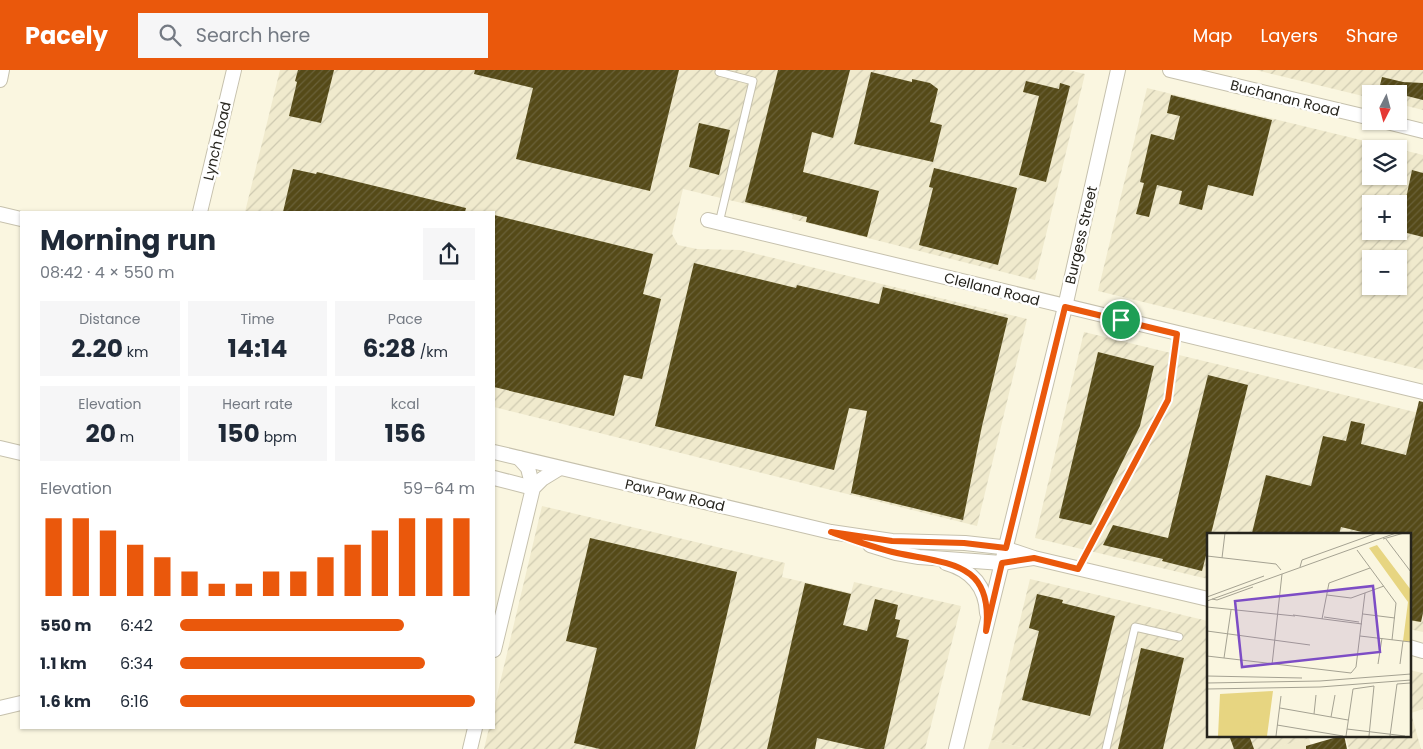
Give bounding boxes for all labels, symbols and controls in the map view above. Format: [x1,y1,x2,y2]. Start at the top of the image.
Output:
search box [138,13,488,58]
text: Pacely [25,19,108,52]
icon: search [156,21,184,49]
text: Search here [196,22,310,49]
text: Map [1193,23,1233,48]
text: Layers [1261,23,1318,48]
text: Share [1346,23,1398,48]
street label: Buchanan Road [1228,75,1342,121]
north arrow [1362,85,1408,130]
map controls [1362,85,1407,295]
street label: Lynch Road [198,100,236,182]
button: layers [1362,140,1407,185]
street label: Burgess Street [1060,184,1102,286]
button: + [1362,195,1407,240]
text: Morning run [40,221,216,260]
button: share [423,228,475,280]
button: − [1362,250,1407,295]
text: 08:42 · 4 × 550 m [40,261,175,284]
street label: Clelland Road [942,267,1042,311]
pin [1100,299,1142,341]
icon: arrive [1107,306,1135,334]
text: Distance [79,309,141,329]
text: Time [240,309,275,329]
text: Pace [388,309,423,329]
text: 2.20 [71,331,123,366]
text: 14:14 [228,331,287,366]
text: 6:28 [362,331,416,366]
text: km [123,342,148,362]
text: /km [416,342,448,362]
text: Elevation [78,394,141,414]
text: Heart rate [222,394,293,414]
text: kcal [391,394,419,414]
text: 20 [85,416,116,451]
text: 150 [218,416,260,451]
text: 156 [384,416,426,451]
text: m [116,427,134,447]
text: bpm [260,427,297,447]
street label: Paw Paw Road [623,474,727,516]
text: Elevation [40,477,112,500]
text: 59–64 m [403,477,475,500]
inset map [1207,533,1410,736]
text: 550 m [40,614,92,637]
text: 6:42 [120,614,153,637]
text: 1.1 km [40,652,87,675]
text: 6:34 [120,652,153,675]
text: 1.6 km [40,690,91,713]
text: 6:16 [120,690,149,713]

